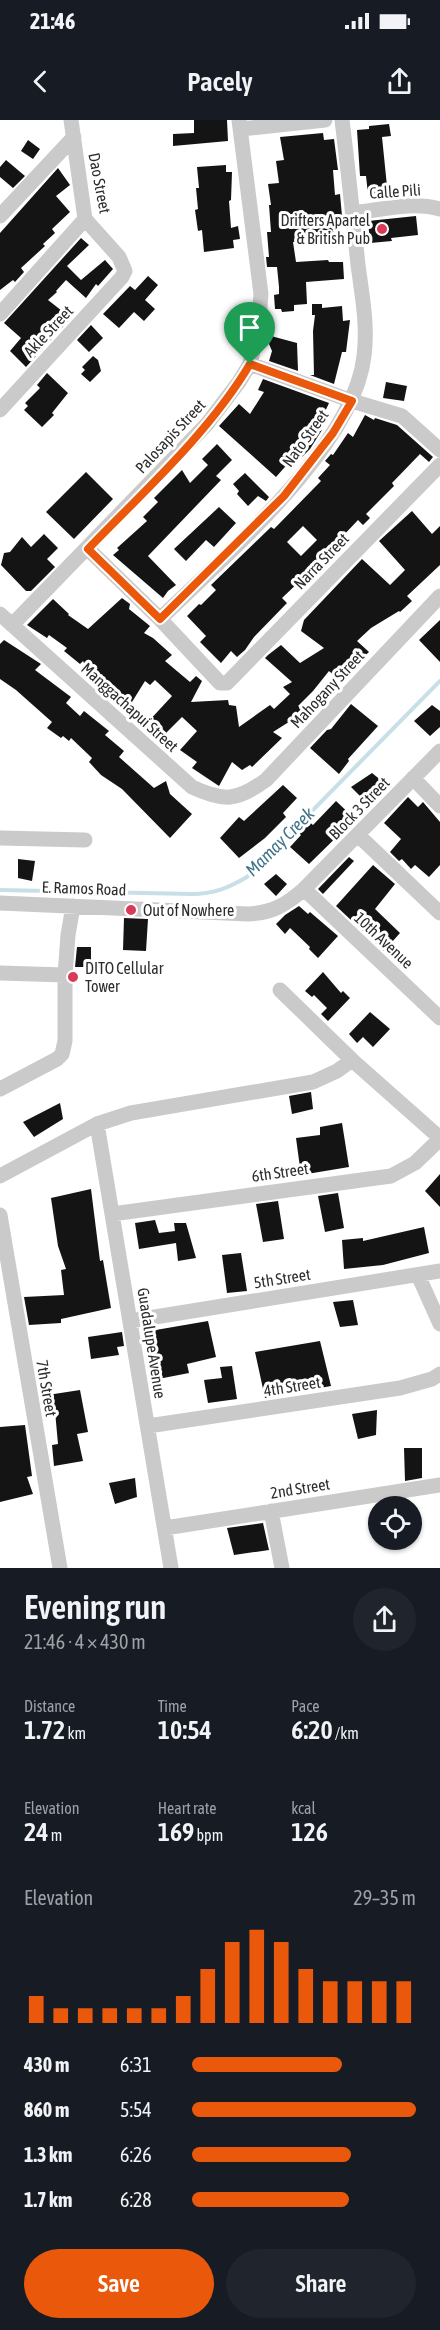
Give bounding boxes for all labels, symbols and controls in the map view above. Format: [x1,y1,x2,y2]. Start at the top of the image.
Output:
text: 21:46 [30,8,75,34]
icon: back [24,65,57,98]
icon: share [383,65,416,98]
text: Pacely [187,66,253,97]
street label: Dao Street [85,151,115,215]
street label: Calle Pili [369,180,421,202]
place label: Drifters Apartel & British Pub [281,211,371,247]
marker: Drifters Apartel & British Pub [375,222,389,236]
street label: Akle Street [20,301,77,360]
pin [224,302,275,364]
icon: arrive [233,311,266,344]
street label: Palosapis Street [131,395,210,477]
street label: Nato Street [278,406,332,470]
street label: Narra Street [290,529,352,593]
street label: Mahogany Street [287,646,368,732]
street label: Manggachapui Street [77,659,182,756]
street label: Block 3 Street [325,773,393,843]
water label: Mamay Creek [241,802,319,880]
street label: E. Ramos Road [41,878,127,898]
place label: Out of Nowhere [143,901,234,919]
marker: Out of Nowhere [124,903,138,917]
street label: 10th Avenue [351,908,417,972]
place label: DITO Cellular Tower [85,959,164,995]
marker: DITO Cellular Tower [66,970,80,984]
street label: 6th Street [250,1159,310,1185]
street label: 5th Street [252,1265,312,1291]
street label: Guadalupe Avenue [133,1286,170,1400]
street label: 7th Street [33,1358,61,1418]
street label: 4th Street [262,1373,322,1399]
street label: 2nd Street [269,1474,331,1502]
map controls [368,1496,422,1550]
button: locate [368,1496,422,1550]
text: Evening run [24,1588,166,1626]
button: share [353,1588,416,1651]
text: 21:46 · 4 × 430 m [24,1630,146,1653]
text: Distance [24,1697,75,1715]
text: Time [158,1697,187,1715]
text: Pace [291,1697,319,1715]
text: 1.72 [24,1715,65,1745]
text: 10:54 [158,1715,212,1745]
text: 6:20 [291,1715,333,1745]
text: km [65,1724,86,1742]
text: /km [333,1724,359,1742]
text: Elevation [24,1799,79,1817]
text: Heart rate [158,1799,217,1817]
text: kcal [291,1799,316,1817]
text: 24 [24,1817,48,1847]
text: 169 [158,1817,194,1847]
text: 126 [291,1817,328,1847]
text: m [48,1826,62,1844]
text: bpm [194,1826,223,1844]
text: Elevation [24,1886,93,1909]
text: 29–35 m [353,1886,416,1909]
text: 430 m [24,2053,69,2076]
text: 6:31 [120,2053,152,2076]
text: 860 m [24,2098,69,2121]
text: 5:54 [120,2098,152,2121]
text: 1.3 km [24,2143,72,2166]
text: 6:26 [120,2143,152,2166]
text: 1.7 km [24,2188,72,2211]
text: 6:28 [120,2188,152,2211]
button: Save [24,2249,214,2318]
button: Share [226,2249,416,2318]

